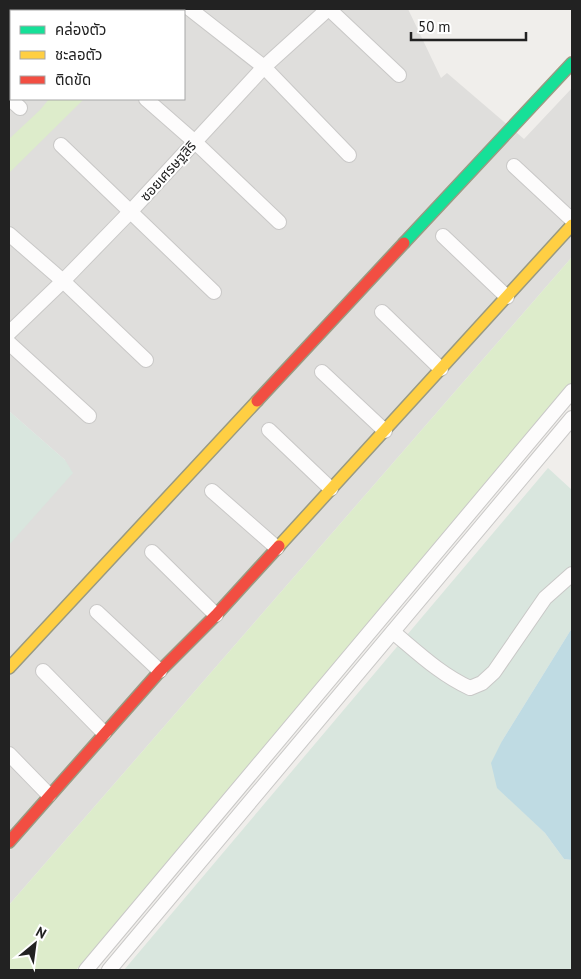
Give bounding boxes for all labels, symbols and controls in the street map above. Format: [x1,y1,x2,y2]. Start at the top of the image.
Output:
legend [10,10,185,100]
scale bar [411,10,526,42]
text: 50 m [418,17,451,36]
text: คล่องตัว [55,20,106,39]
text: ชะลอตัว [55,45,102,64]
text: ติดขัด [55,70,91,89]
street label: ซอยเศรษฐสิริ [136,137,200,205]
north arrow [10,919,60,969]
text: N [33,923,50,943]

